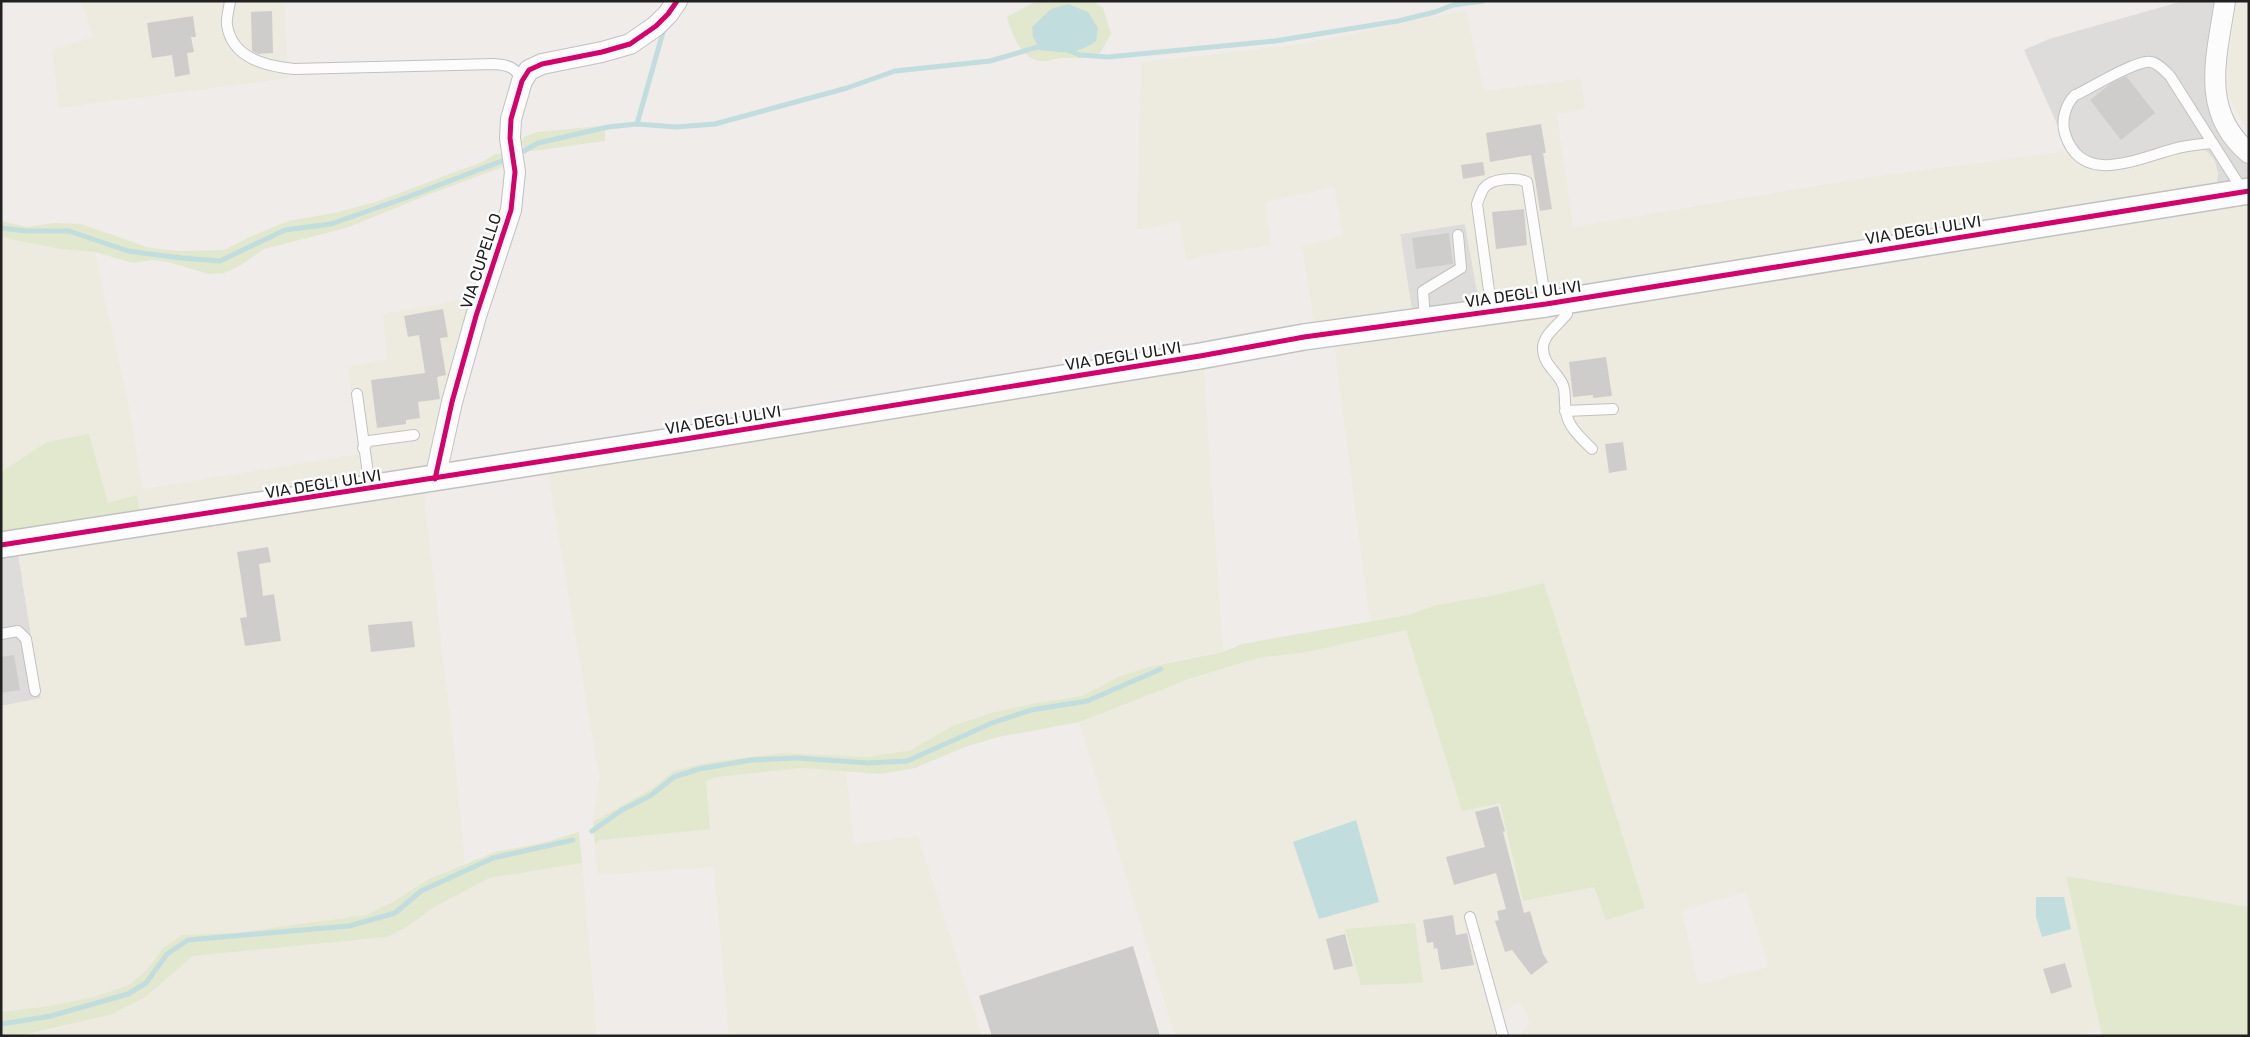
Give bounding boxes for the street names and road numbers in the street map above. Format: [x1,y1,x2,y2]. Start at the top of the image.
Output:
street label: VIA CUPELLO [457,211,505,311]
street label: VIA DEGLI ULIVI [1864,211,1982,249]
street label: VIA DEGLI ULIVI [1464,276,1582,312]
street label: VIA DEGLI ULIVI [1064,337,1182,375]
street label: VIA DEGLI ULIVI [664,401,782,439]
street label: VIA DEGLI ULIVI [264,465,382,503]

